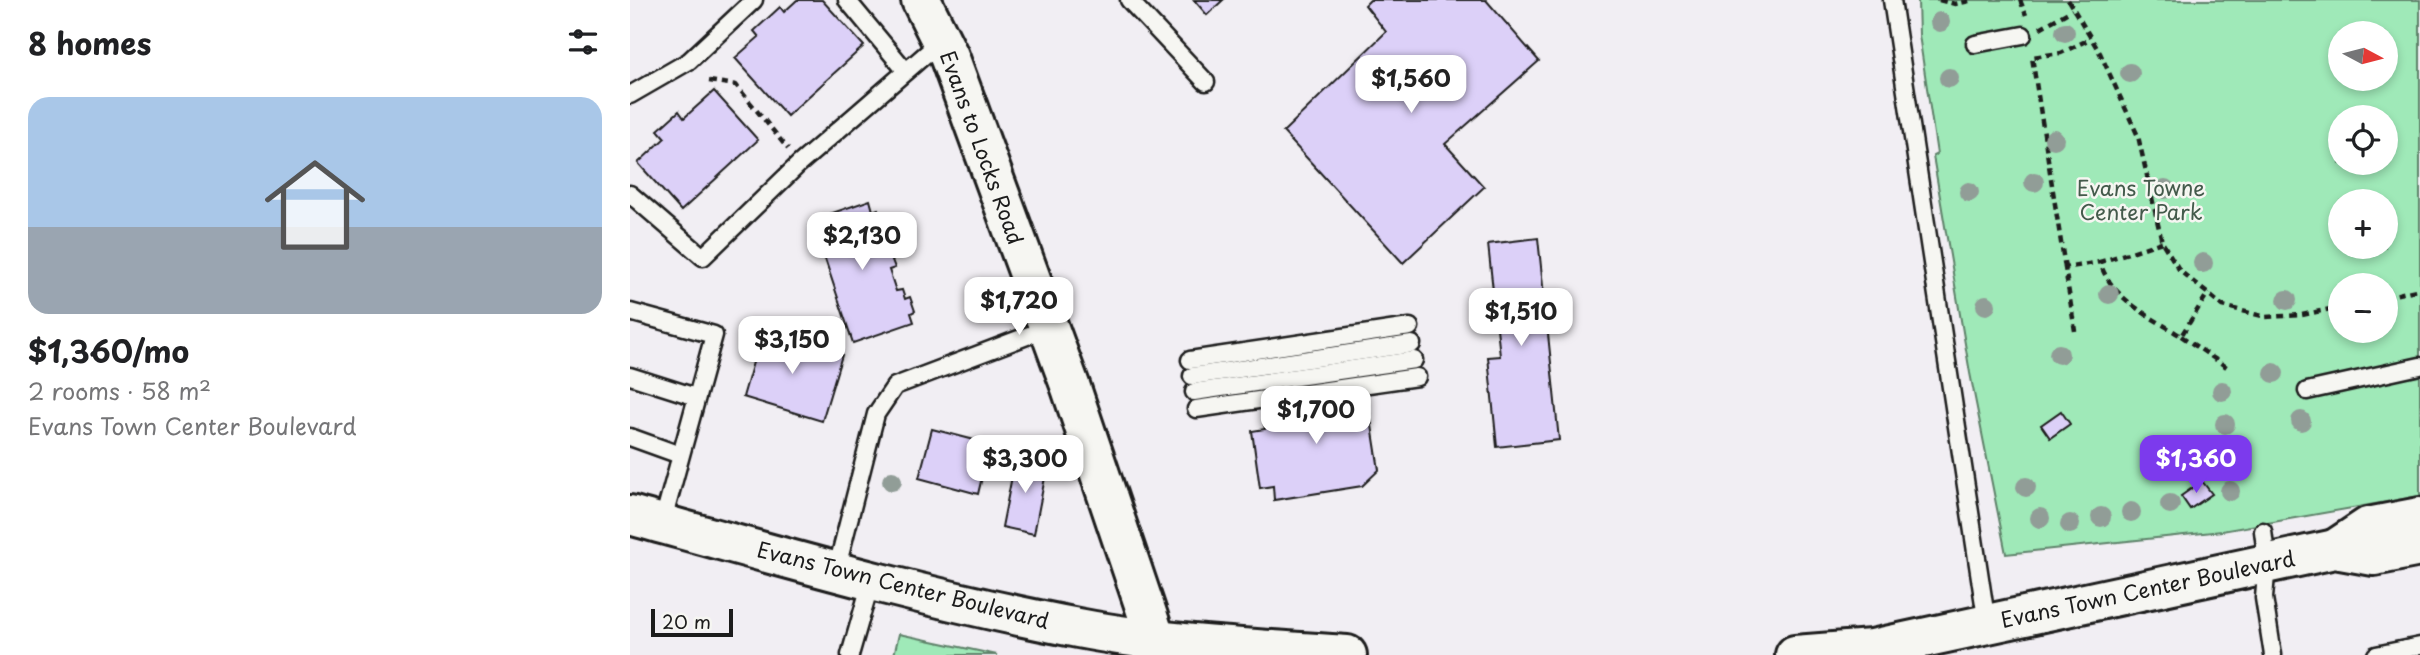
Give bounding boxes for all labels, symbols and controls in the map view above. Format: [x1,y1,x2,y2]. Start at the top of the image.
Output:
text: 8 homes [28,20,151,65]
north arrow [2328,21,2398,91]
map controls [2328,21,2398,343]
icon: filters [564,23,602,61]
street label: Evans to Locks Road [933,46,1033,249]
pin: $1,560 [1354,55,1468,115]
text: $1,560 [1371,60,1451,95]
button: locate [2328,105,2398,175]
icon: home [252,142,378,268]
park label: Evans Towne Center Park [2077,171,2205,227]
button: + [2328,189,2398,259]
pin: $2,130 [805,212,919,272]
text: $2,130 [823,217,901,252]
button: − [2328,273,2398,343]
pin: $1,720 [962,278,1076,337]
text: $1,720 [980,282,1058,317]
pin: $1,510 [1464,288,1578,348]
text: $1,510 [1485,293,1557,328]
pin: $3,150 [735,316,849,376]
text: $3,150 [754,321,830,356]
text: $1,360/mo [28,328,189,373]
text: 2 rooms · 58 m² [28,373,211,408]
pin: $1,700 [1259,386,1373,446]
text: $1,700 [1277,391,1355,426]
text: Evans Town Center Boulevard [28,408,357,443]
pin: $3,300 [968,435,1082,495]
pin: $1,360 [2139,435,2253,495]
text: $3,300 [982,440,1068,475]
text: $1,360 [2156,440,2236,475]
street label: Evans Town Center Boulevard [754,532,1053,636]
street label: Evans Town Center Boulevard [1998,541,2298,635]
scale bar [651,606,733,638]
text: 20 m [662,607,711,635]

